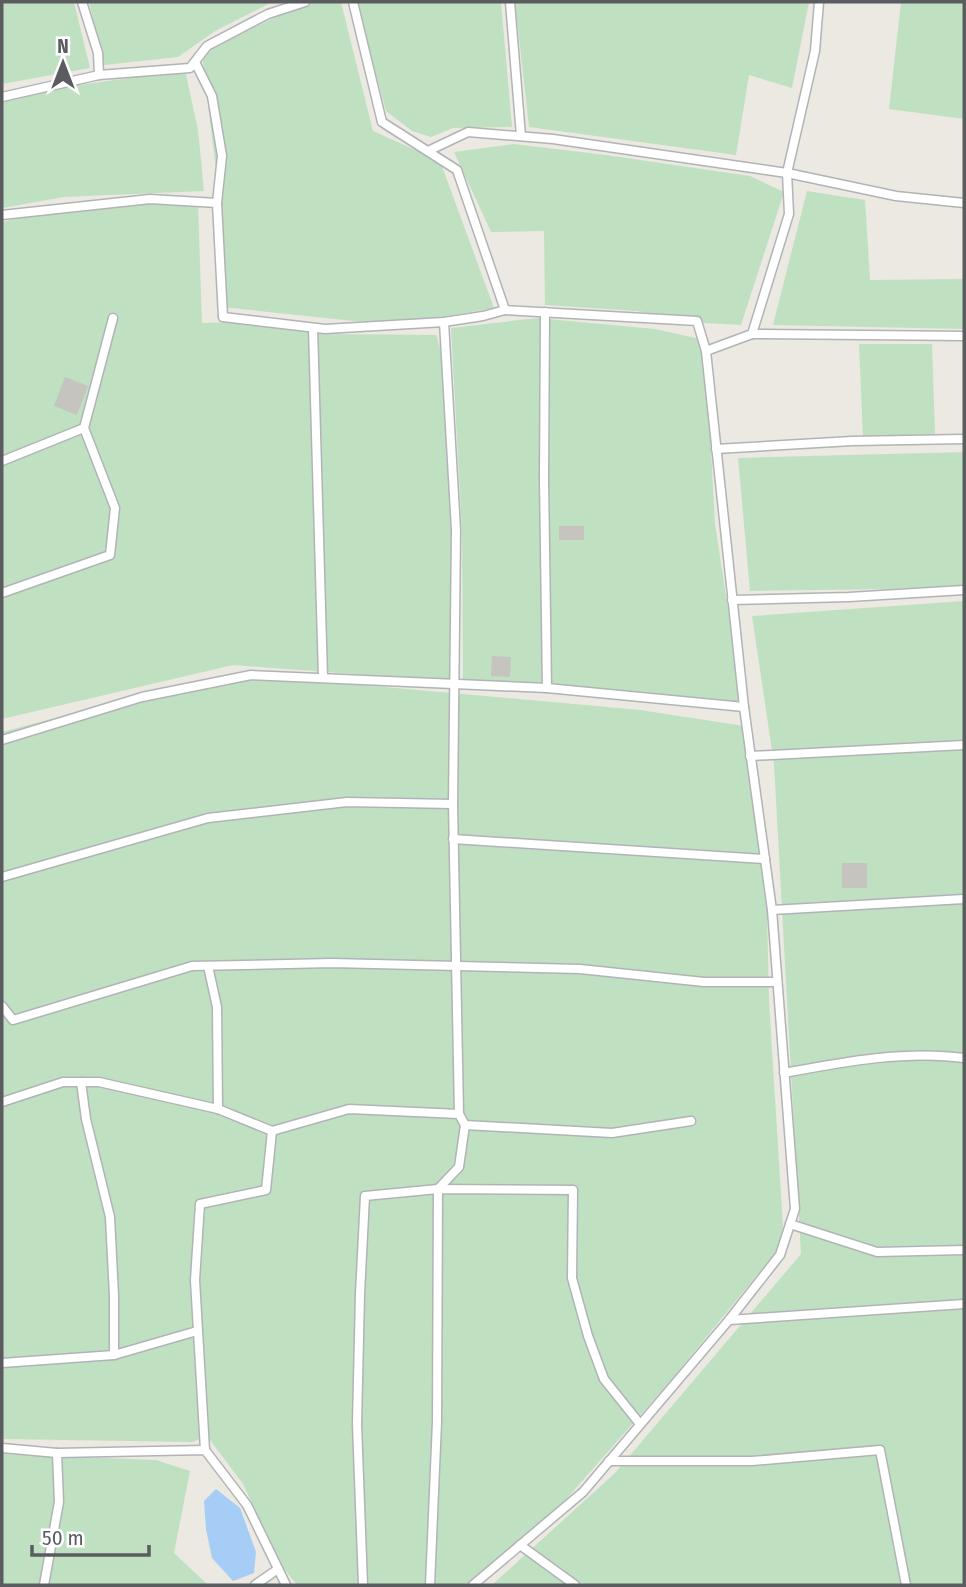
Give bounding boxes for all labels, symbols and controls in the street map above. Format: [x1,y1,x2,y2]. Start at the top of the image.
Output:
north arrow [28,28,98,98]
text: N [57,35,69,58]
scale bar [32,1514,149,1558]
text: 50 m [42,1525,84,1551]

